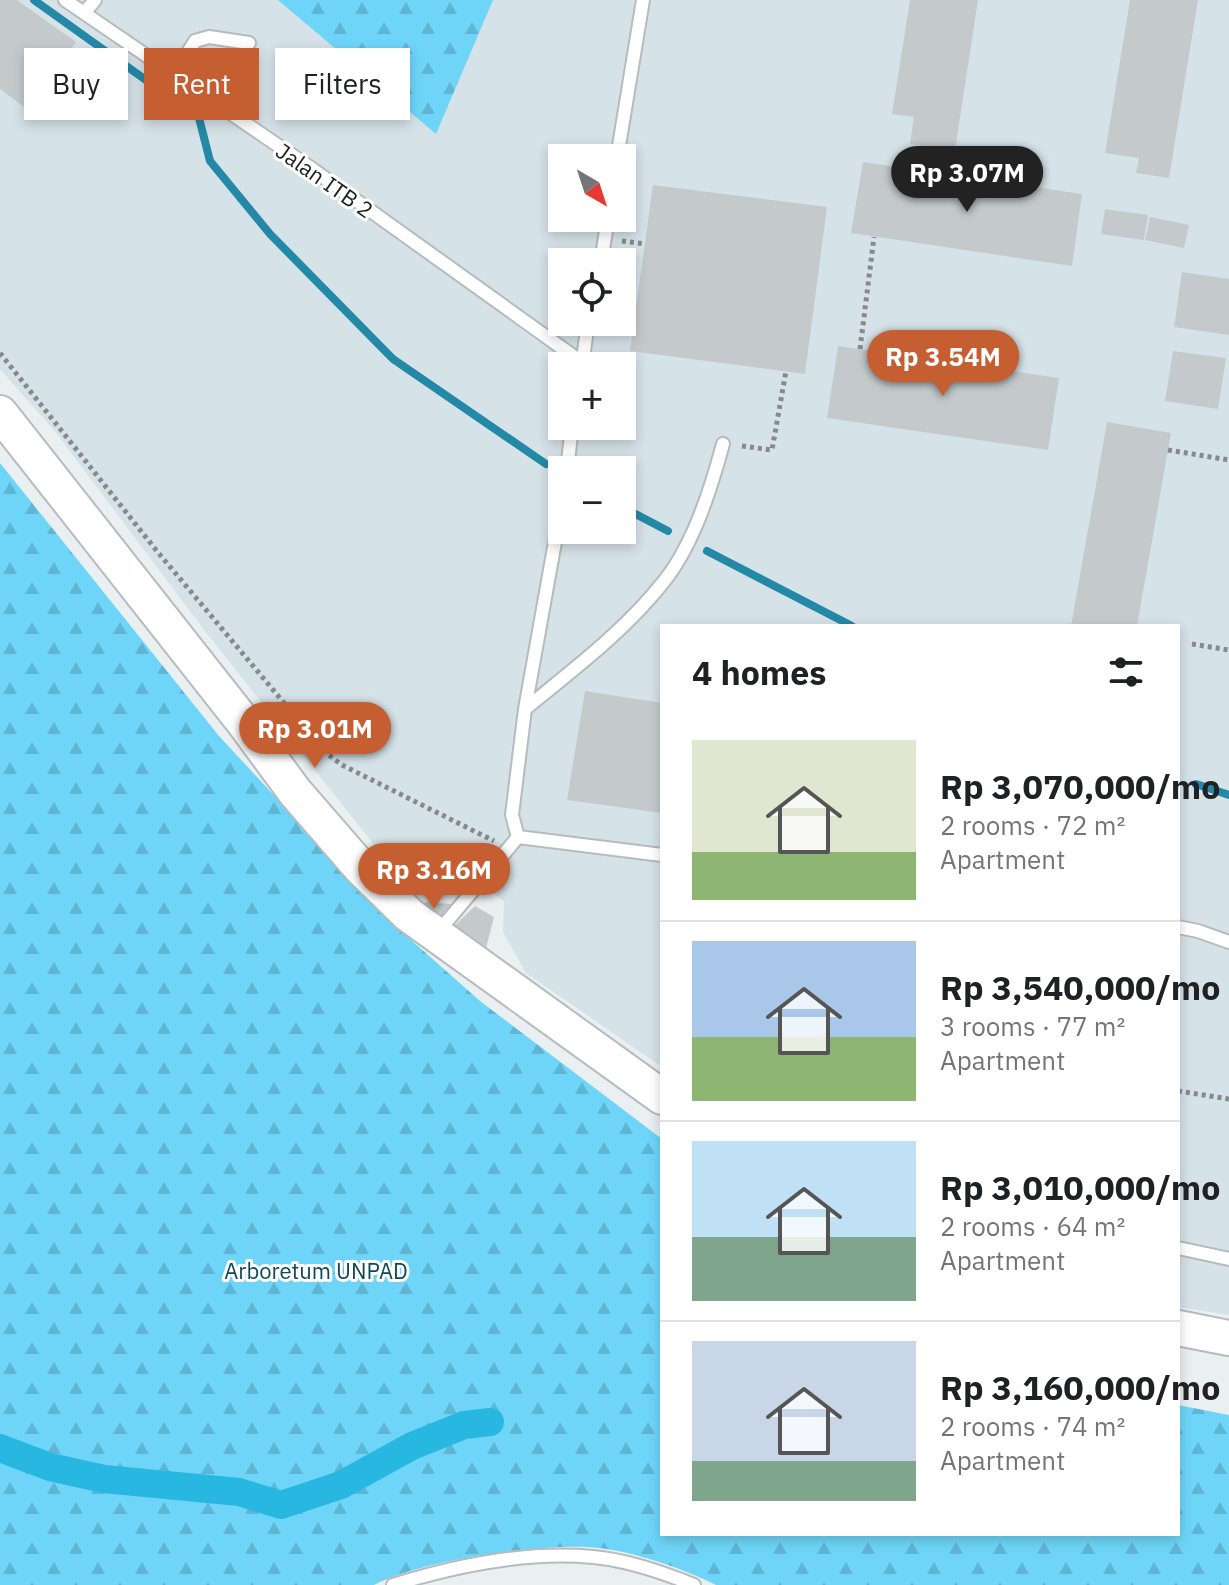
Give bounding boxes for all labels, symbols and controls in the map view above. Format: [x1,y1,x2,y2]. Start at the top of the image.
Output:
chip: Buy [24,48,128,120]
chip: Rent [144,48,259,120]
chip: Filters [275,48,410,120]
street label: Jalan ITB 2 [271,136,379,224]
north arrow [548,144,636,232]
map controls [548,144,636,544]
pin: Rp 3.07M [884,146,1050,214]
text: Rp 3.07M [909,155,1025,189]
button: locate [548,248,636,336]
pin: Rp 3.54M [860,330,1026,398]
text: Rp 3.54M [885,339,1001,373]
button: + [548,352,636,440]
button: − [548,456,636,544]
text: 4 homes [692,650,827,694]
icon: filters [1104,650,1148,694]
pin: Rp 3.01M [232,702,398,770]
text: Rp 3.01M [257,711,373,745]
text: Rp 3,070,000/mo [940,764,1220,808]
icon: home [756,772,852,868]
text: 2 rooms · 72 m² [940,808,1125,842]
text: Apartment [940,842,1065,876]
pin: Rp 3.16M [351,843,517,911]
text: Rp 3.16M [376,852,492,886]
text: Rp 3,540,000/mo [940,965,1220,1009]
icon: home [756,973,852,1069]
text: 3 rooms · 77 m² [940,1009,1125,1043]
text: Apartment [940,1043,1065,1077]
text: Rp 3,010,000/mo [940,1165,1220,1209]
icon: home [756,1173,852,1269]
text: 2 rooms · 64 m² [940,1209,1125,1243]
text: Apartment [940,1243,1065,1277]
park label: Arboretum UNPAD [224,1256,408,1285]
text: Rp 3,160,000/mo [940,1365,1220,1409]
icon: home [756,1373,852,1469]
text: 2 rooms · 74 m² [940,1409,1125,1443]
text: Apartment [940,1443,1065,1477]

